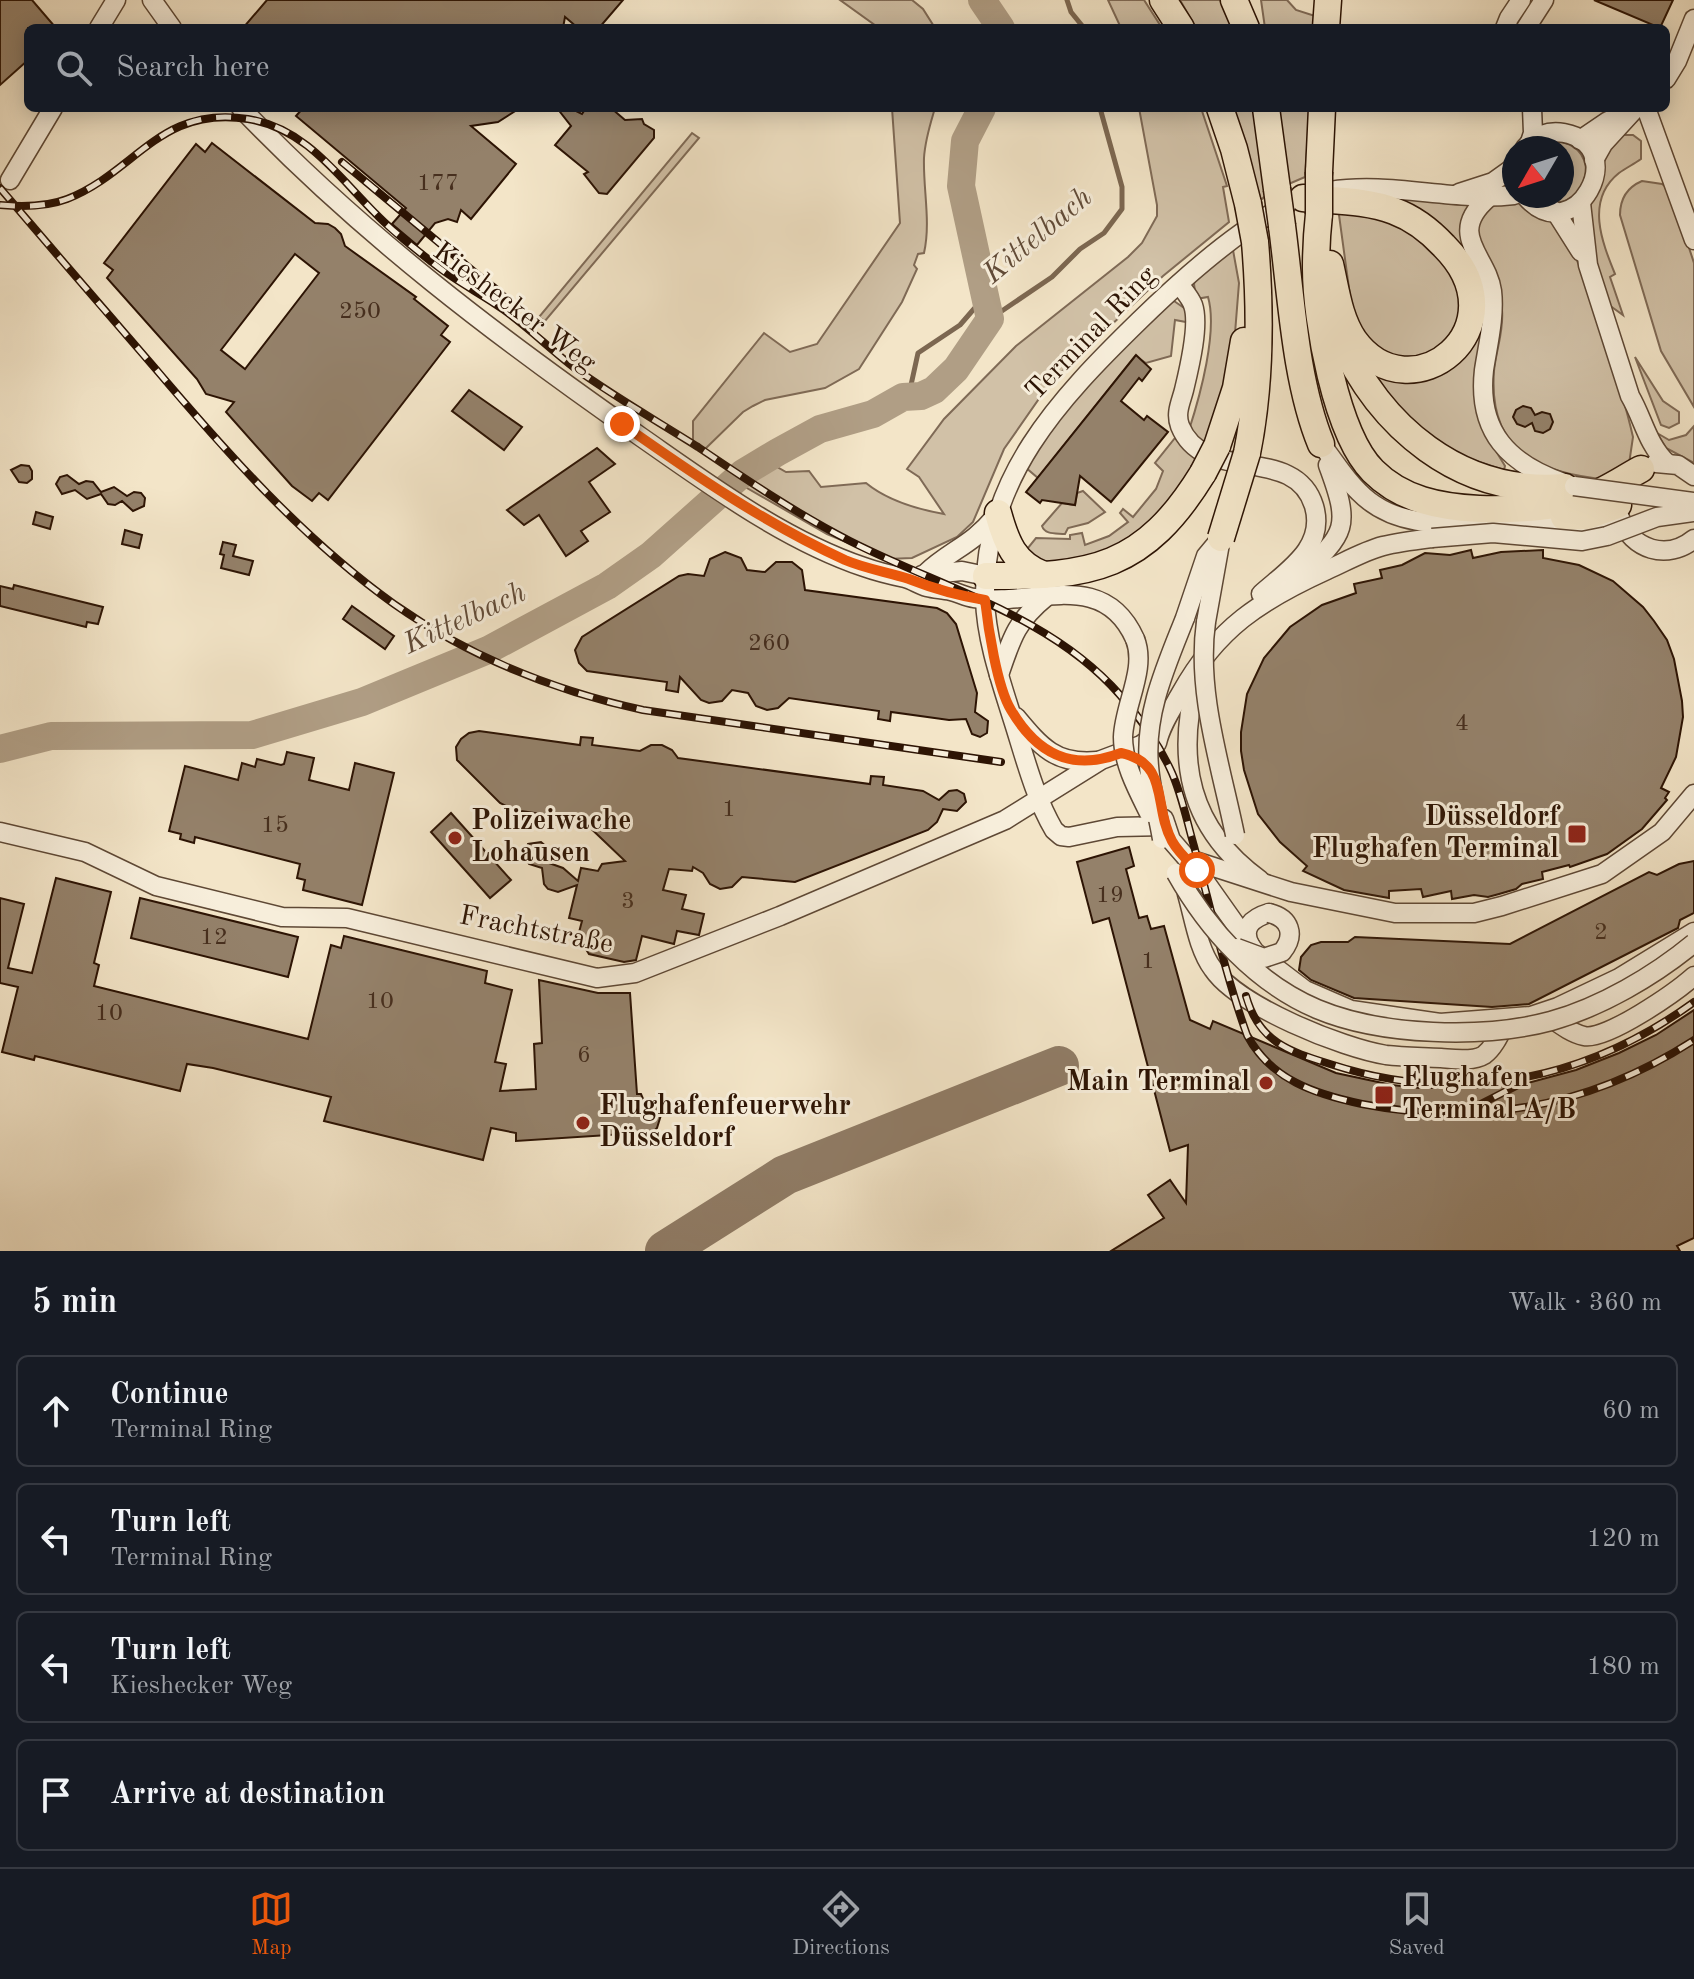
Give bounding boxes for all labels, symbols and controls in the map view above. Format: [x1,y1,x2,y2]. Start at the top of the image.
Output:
search box [24,24,1670,112]
icon: search [52,46,96,90]
text: Search here [116,53,270,83]
north arrow [1502,136,1574,208]
house number: 177 [417,172,459,196]
water label: Kittelbach [977,182,1098,290]
street label: Kieshecker Weg [427,238,601,378]
street label: Terminal Ring [1021,262,1163,406]
house number: 250 [339,300,381,324]
route end [604,406,640,442]
water label: Kittelbach [398,578,531,661]
house number: 260 [748,632,790,656]
house number: 4 [1455,712,1469,736]
house number: 1 [722,798,736,822]
place label: Düsseldorf Flughafen Terminal [1312,804,1561,864]
place label: Polizeiwache Lohausen [471,808,631,868]
house number: 15 [261,814,289,838]
marker: Düsseldorf Flughafen Terminal [1566,823,1588,845]
marker: Polizeiwache Lohausen [446,829,464,847]
route start [1179,852,1215,888]
house number: 19 [1096,884,1124,908]
house number: 3 [621,890,635,914]
street label: Frachtstraße [457,902,615,960]
house number: 2 [1594,921,1608,945]
house number: 12 [200,926,228,950]
house number: 1 [1141,950,1155,974]
house number: 10 [366,990,394,1014]
house number: 10 [95,1002,123,1026]
house number: 6 [577,1044,591,1068]
place label: Flughafen Terminal A/B [1402,1065,1576,1125]
place label: Main Terminal [1066,1069,1250,1097]
marker: Main Terminal [1257,1074,1275,1092]
marker: Flughafen Terminal A/B [1373,1084,1395,1106]
place label: Flughafenfeuerwehr Düsseldorf [599,1093,851,1153]
marker: Flughafenfeuerwehr Düsseldorf [574,1114,592,1132]
text: 5 min [32,1286,117,1320]
text: Walk · 360 m [1508,1290,1662,1316]
text: Continue [110,1380,229,1410]
icon: ahead [34,1389,78,1433]
text: 60 m [1602,1398,1660,1424]
text: Terminal Ring [110,1417,272,1443]
text: Turn left [110,1508,231,1538]
icon: left [34,1517,78,1561]
text: 120 m [1587,1526,1660,1552]
text: Terminal Ring [110,1545,272,1571]
text: Turn left [110,1636,231,1666]
icon: left [34,1645,78,1689]
text: 180 m [1587,1654,1660,1680]
text: Kieshecker Weg [110,1673,292,1699]
icon: arrive [34,1773,78,1817]
text: Arrive at destination [110,1780,385,1810]
tab: Map [249,1887,293,1962]
tab: Directions [792,1887,890,1962]
tab: Saved [1389,1887,1445,1962]

